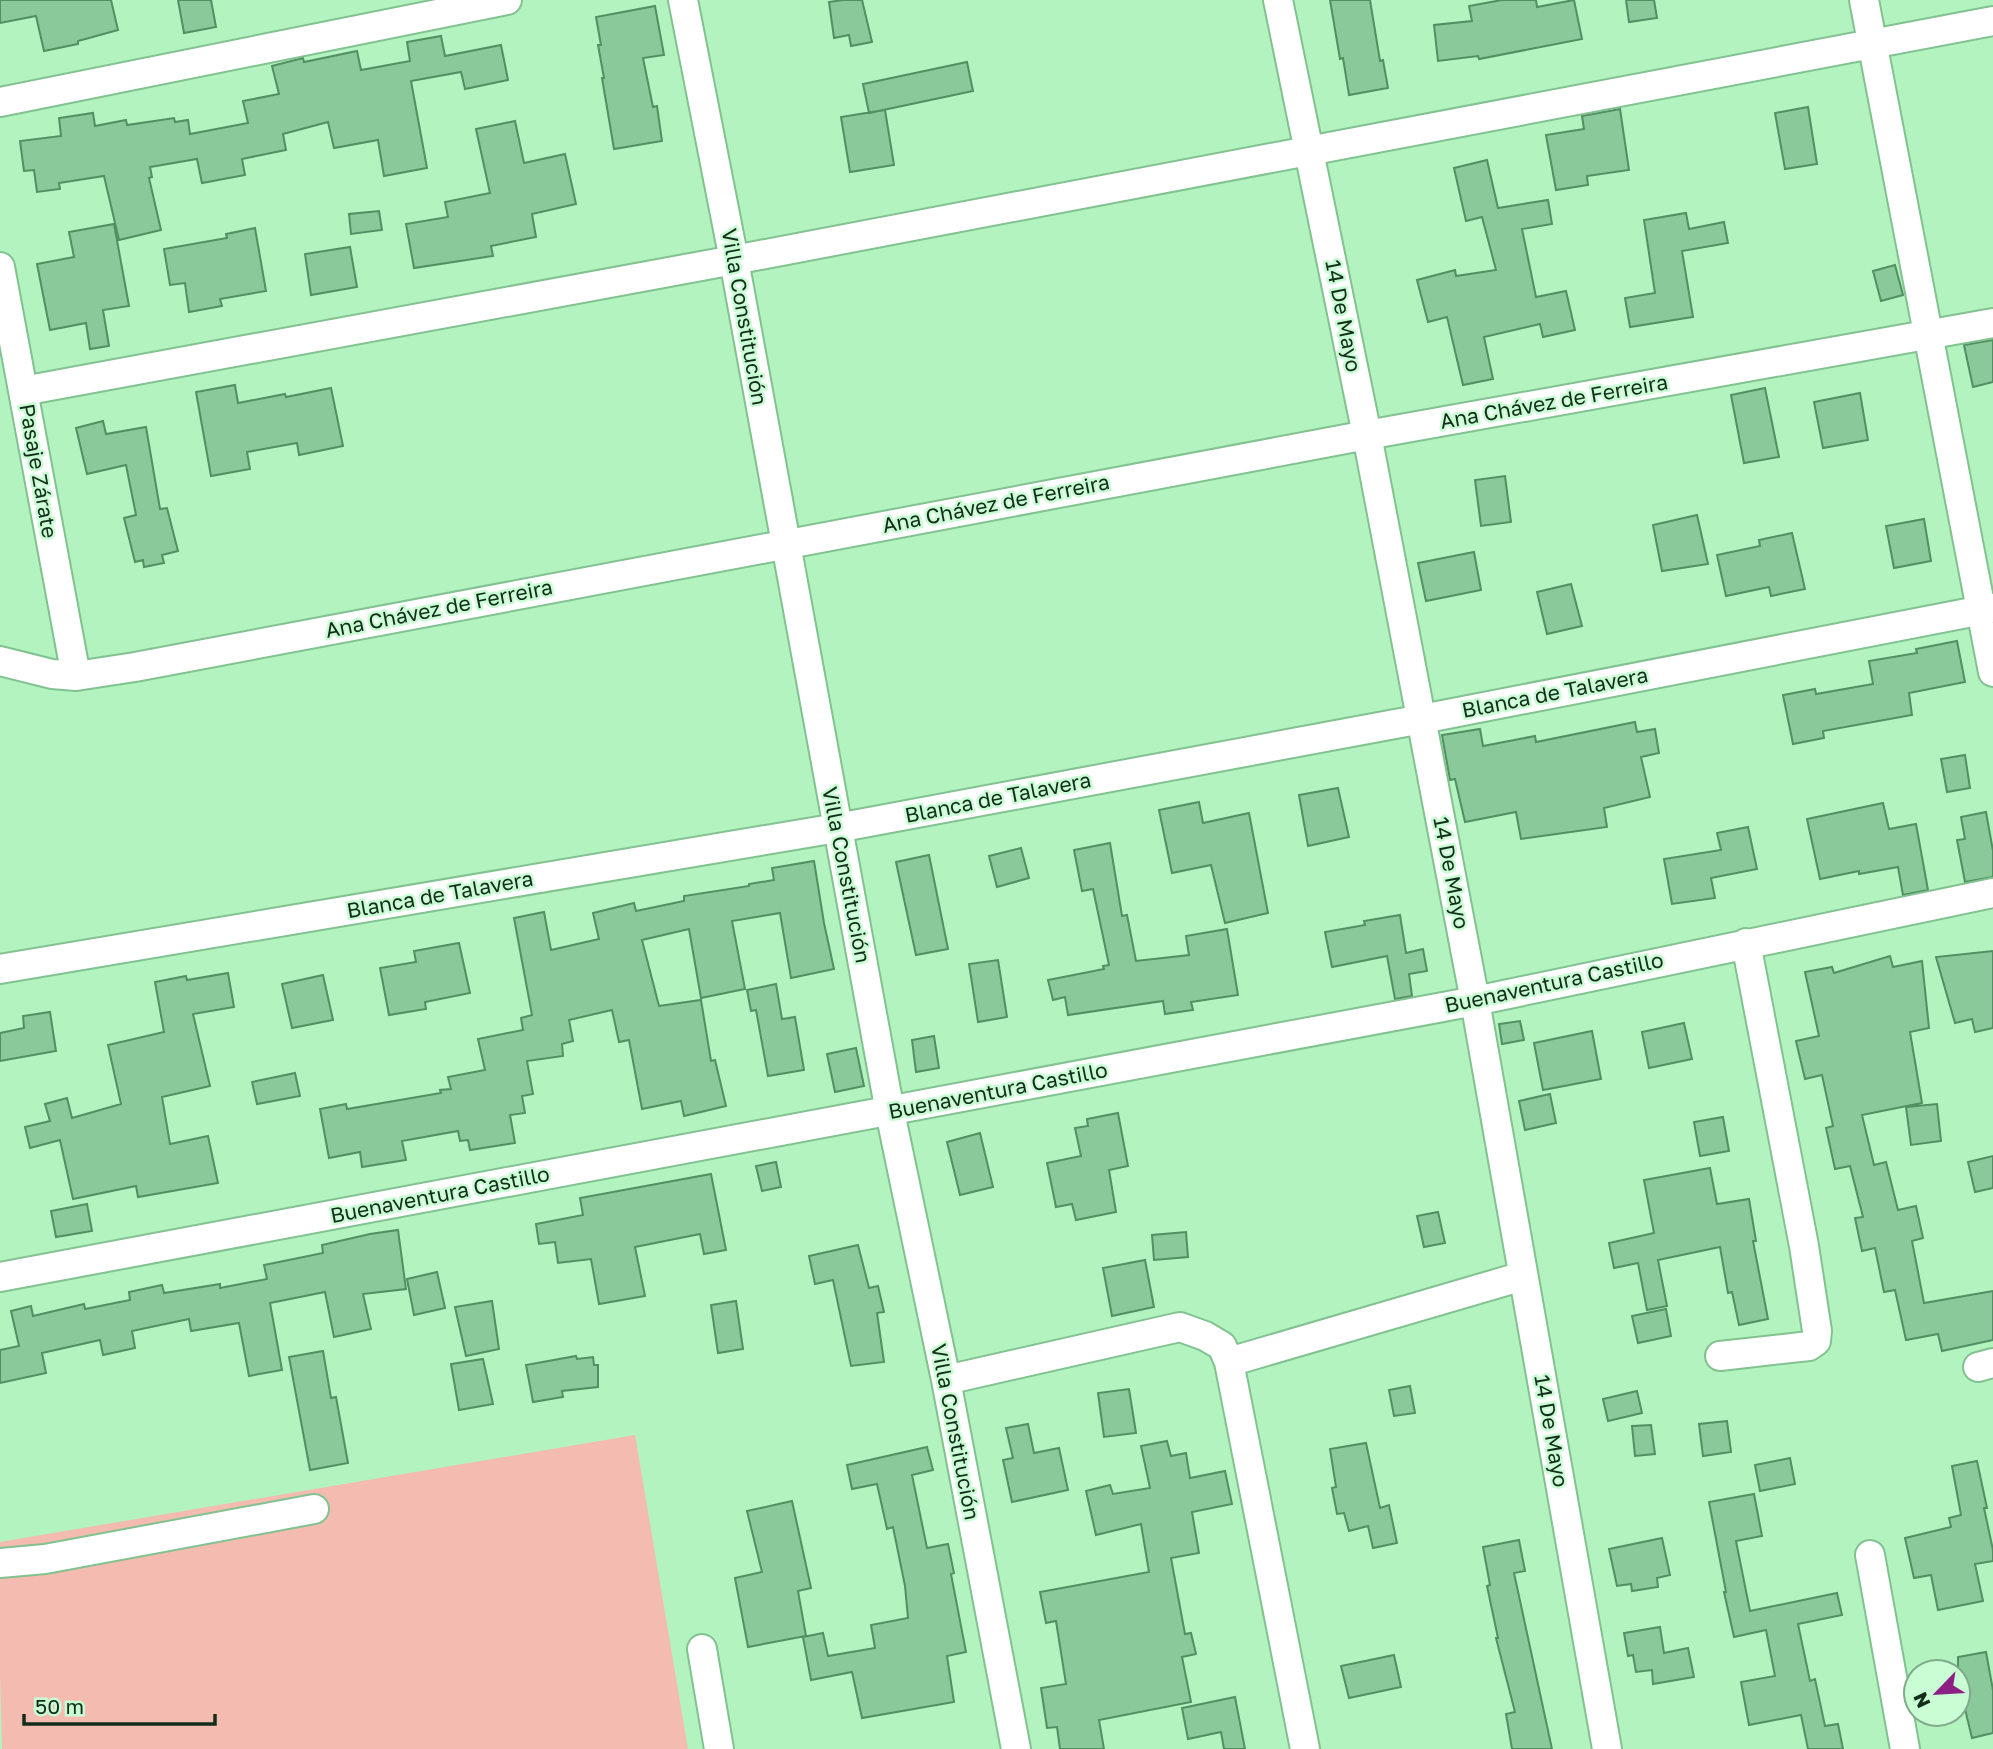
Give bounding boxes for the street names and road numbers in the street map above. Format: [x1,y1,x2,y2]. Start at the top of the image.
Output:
street label: Villa Constitución [717,226,773,407]
street label: 14 De Mayo [1320,257,1368,374]
street label: Ana Chávez de Ferreira [1438,368,1670,434]
street label: Pasaje Zárate [14,402,64,540]
street label: Ana Chávez de Ferreira [880,468,1112,538]
street label: Ana Chávez de Ferreira [323,573,555,643]
street label: Blanca de Talavera [1460,661,1650,723]
street label: Blanca de Talavera [903,766,1093,828]
street label: Villa Constitución [817,785,877,965]
street label: 14 De Mayo [1428,814,1476,931]
street label: Blanca de Talavera [345,865,535,923]
street label: Buenaventura Castillo [1442,946,1665,1018]
street label: Buenaventura Castillo [886,1056,1110,1124]
street label: Buenaventura Castillo [328,1160,552,1228]
street label: Villa Constitución [926,1342,986,1522]
street label: 14 De Mayo [1529,1373,1575,1489]

